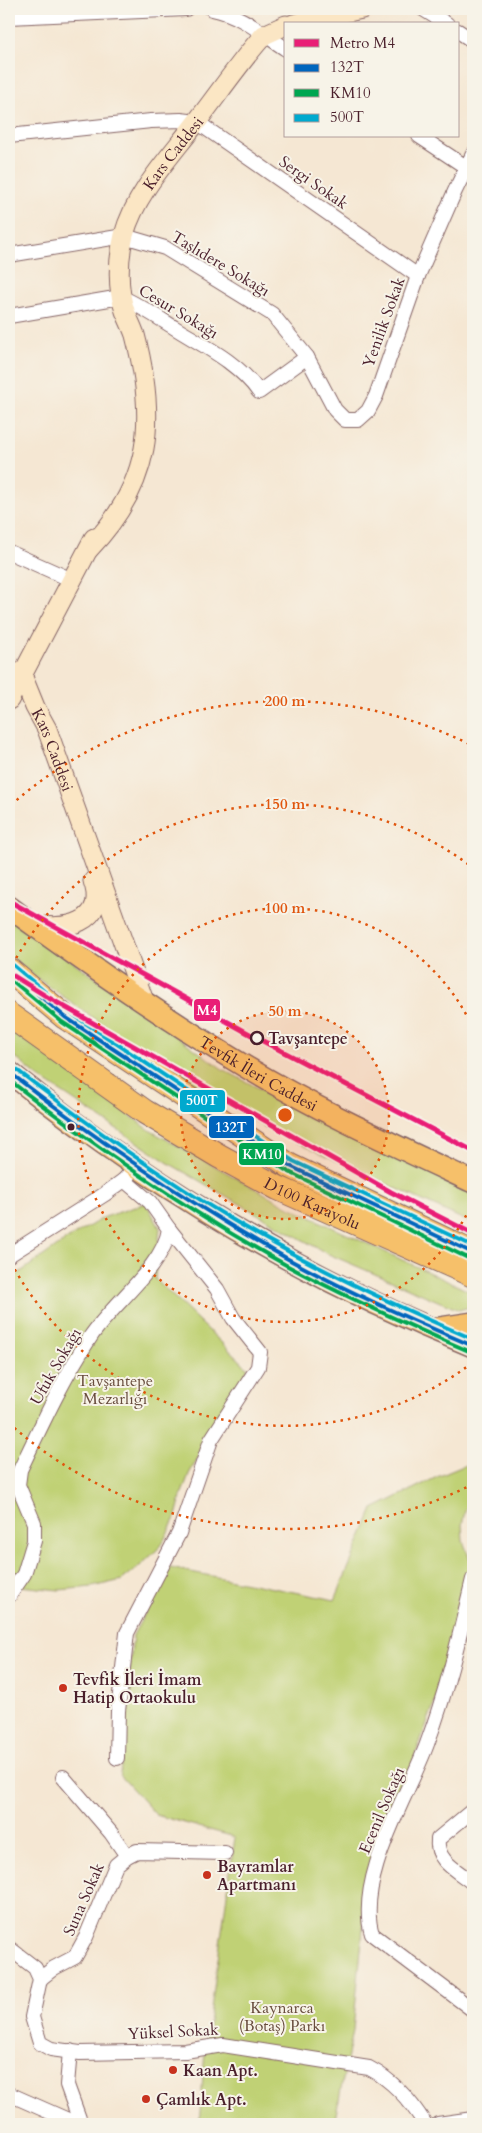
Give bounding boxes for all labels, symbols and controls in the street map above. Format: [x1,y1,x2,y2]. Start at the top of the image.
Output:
legend [284,22,460,138]
text: Metro M4 [330,33,395,53]
text: 132T [330,57,364,77]
text: KM10 [330,83,371,103]
text: 500T [330,107,364,127]
street label: Kars Caddesi [138,112,209,195]
street label: Sergi Sokak [275,151,353,215]
street label: Taşlıdere Sokağı [167,226,274,302]
street label: Yenilik Sokak [357,274,411,371]
street label: Cesur Sokağı [135,279,223,345]
text: 200 m [265,691,306,711]
street label: Kars Caddesi [26,705,78,795]
text: 150 m [265,794,306,814]
text: 100 m [265,898,306,918]
line badge: M4 [193,998,221,1022]
text: M4 [197,1001,217,1020]
text: 50 m [268,1001,302,1021]
place label: Tavşantepe [268,1028,348,1050]
street label: Tevfik İleri Caddesi [195,1031,322,1117]
marker: Tavşantepe [250,1031,264,1045]
line badge: 500T [179,1089,226,1113]
text: 500T [186,1091,218,1110]
centre of rings [276,1106,294,1124]
line badge: 132T [208,1115,255,1139]
text: 132T [215,1118,247,1137]
unlabelled marker [66,1122,76,1132]
line badge: KM10 [238,1142,285,1166]
text: KM10 [242,1145,282,1164]
street label: D100 Karayolu [260,1173,364,1236]
street label: Ufuk Sokağı [25,1324,87,1409]
park label: Tavşantepe Mezarlığı [77,1370,153,1410]
place label: Tevfik İleri İmam Hatip Ortaokulu [73,1668,202,1709]
marker: Tevfik İleri İmam Hatip Ortaokulu [57,1682,69,1694]
street label: Ecenil Sokağı [354,1763,410,1857]
place label: Bayramlar Apartmanı [217,1856,296,1896]
street label: Suna Sokak [58,1859,110,1939]
marker: Bayramlar Apartmanı [201,1869,213,1881]
park label: Kaynarca (Botaş) Parkı [239,1997,326,2037]
street label: Yüksel Sokak [127,2019,219,2045]
place label: Kaan Apt. [183,2060,258,2082]
marker: Kaan Apt. [167,2064,179,2076]
place label: Çamlık Apt. [156,2089,247,2111]
marker: Çamlık Apt. [140,2093,152,2105]

